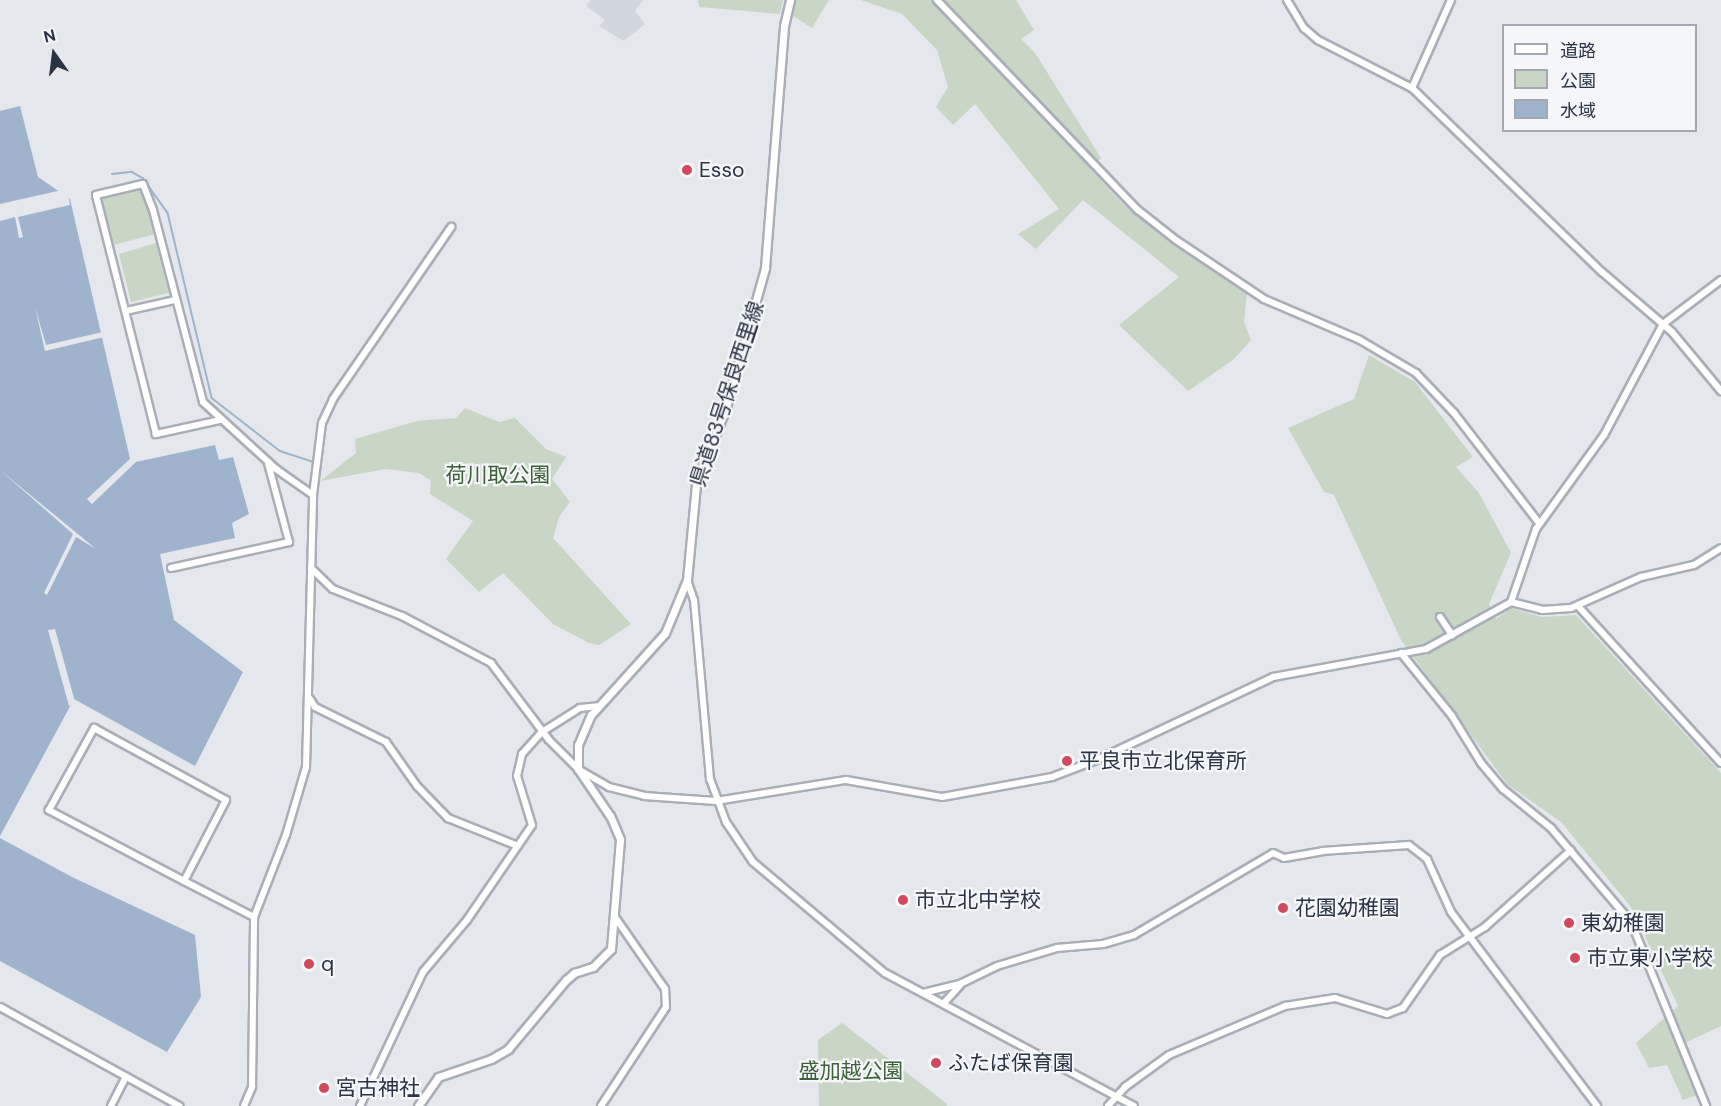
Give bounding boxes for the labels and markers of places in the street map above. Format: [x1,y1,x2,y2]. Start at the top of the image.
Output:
place label: Esso [699,157,744,183]
marker: Esso [680,163,694,177]
place label: 平良市立北保育所 [1079,748,1247,774]
marker: 平良市立北保育所 [1060,754,1074,768]
place label: 市立北中学校 [915,887,1041,913]
marker: 市立北中学校 [896,893,910,907]
place label: 花園幼稚園 [1295,895,1400,921]
marker: 花園幼稚園 [1276,901,1290,915]
place label: 東幼稚園 [1581,910,1665,936]
marker: 東幼稚園 [1562,916,1576,930]
place label: 市立東小学校 [1587,945,1713,971]
place label: q [321,951,334,977]
marker: 市立東小学校 [1568,951,1582,965]
marker: q [302,957,316,971]
place label: ふたば保育園 [948,1050,1074,1076]
marker: ふたば保育園 [929,1056,943,1070]
place label: 宮古神社 [336,1075,420,1101]
marker: 宮古神社 [317,1081,331,1095]

